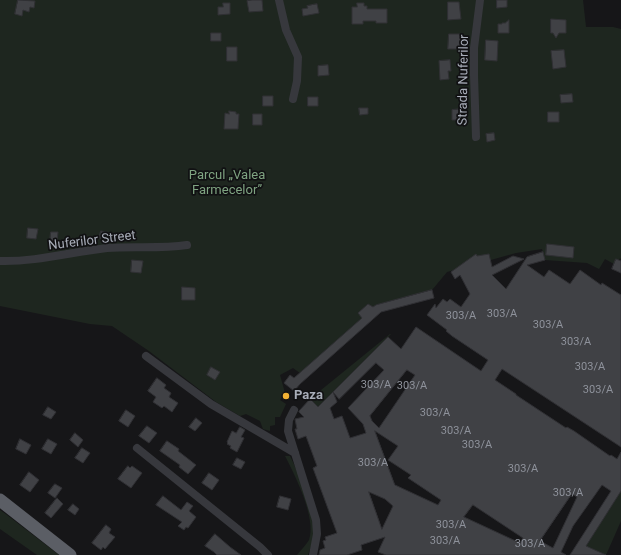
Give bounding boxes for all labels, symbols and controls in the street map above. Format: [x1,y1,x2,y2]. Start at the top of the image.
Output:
street label: Strada Nuferilor [455,34,473,126]
park label: Parcul „Valea Farmecelor” [189,168,265,199]
street label: Nuferilor Street [47,228,137,254]
house number: 303/A [487,307,517,321]
house number: 303/A [446,309,476,323]
house number: 303/A [533,318,563,332]
house number: 303/A [561,335,591,349]
house number: 303/A [575,360,605,374]
house number: 303/A [361,378,391,392]
house number: 303/A [397,379,427,393]
house number: 303/A [583,383,613,397]
place label: Paza [294,388,323,404]
marker: Paza [281,391,291,401]
house number: 303/A [420,406,450,420]
house number: 303/A [441,424,471,438]
house number: 303/A [462,438,492,452]
house number: 303/A [358,456,388,470]
house number: 303/A [508,462,538,476]
house number: 303/A [553,486,583,500]
house number: 303/A [436,518,466,532]
house number: 303/A [430,534,460,548]
house number: 303/A [515,537,545,551]

